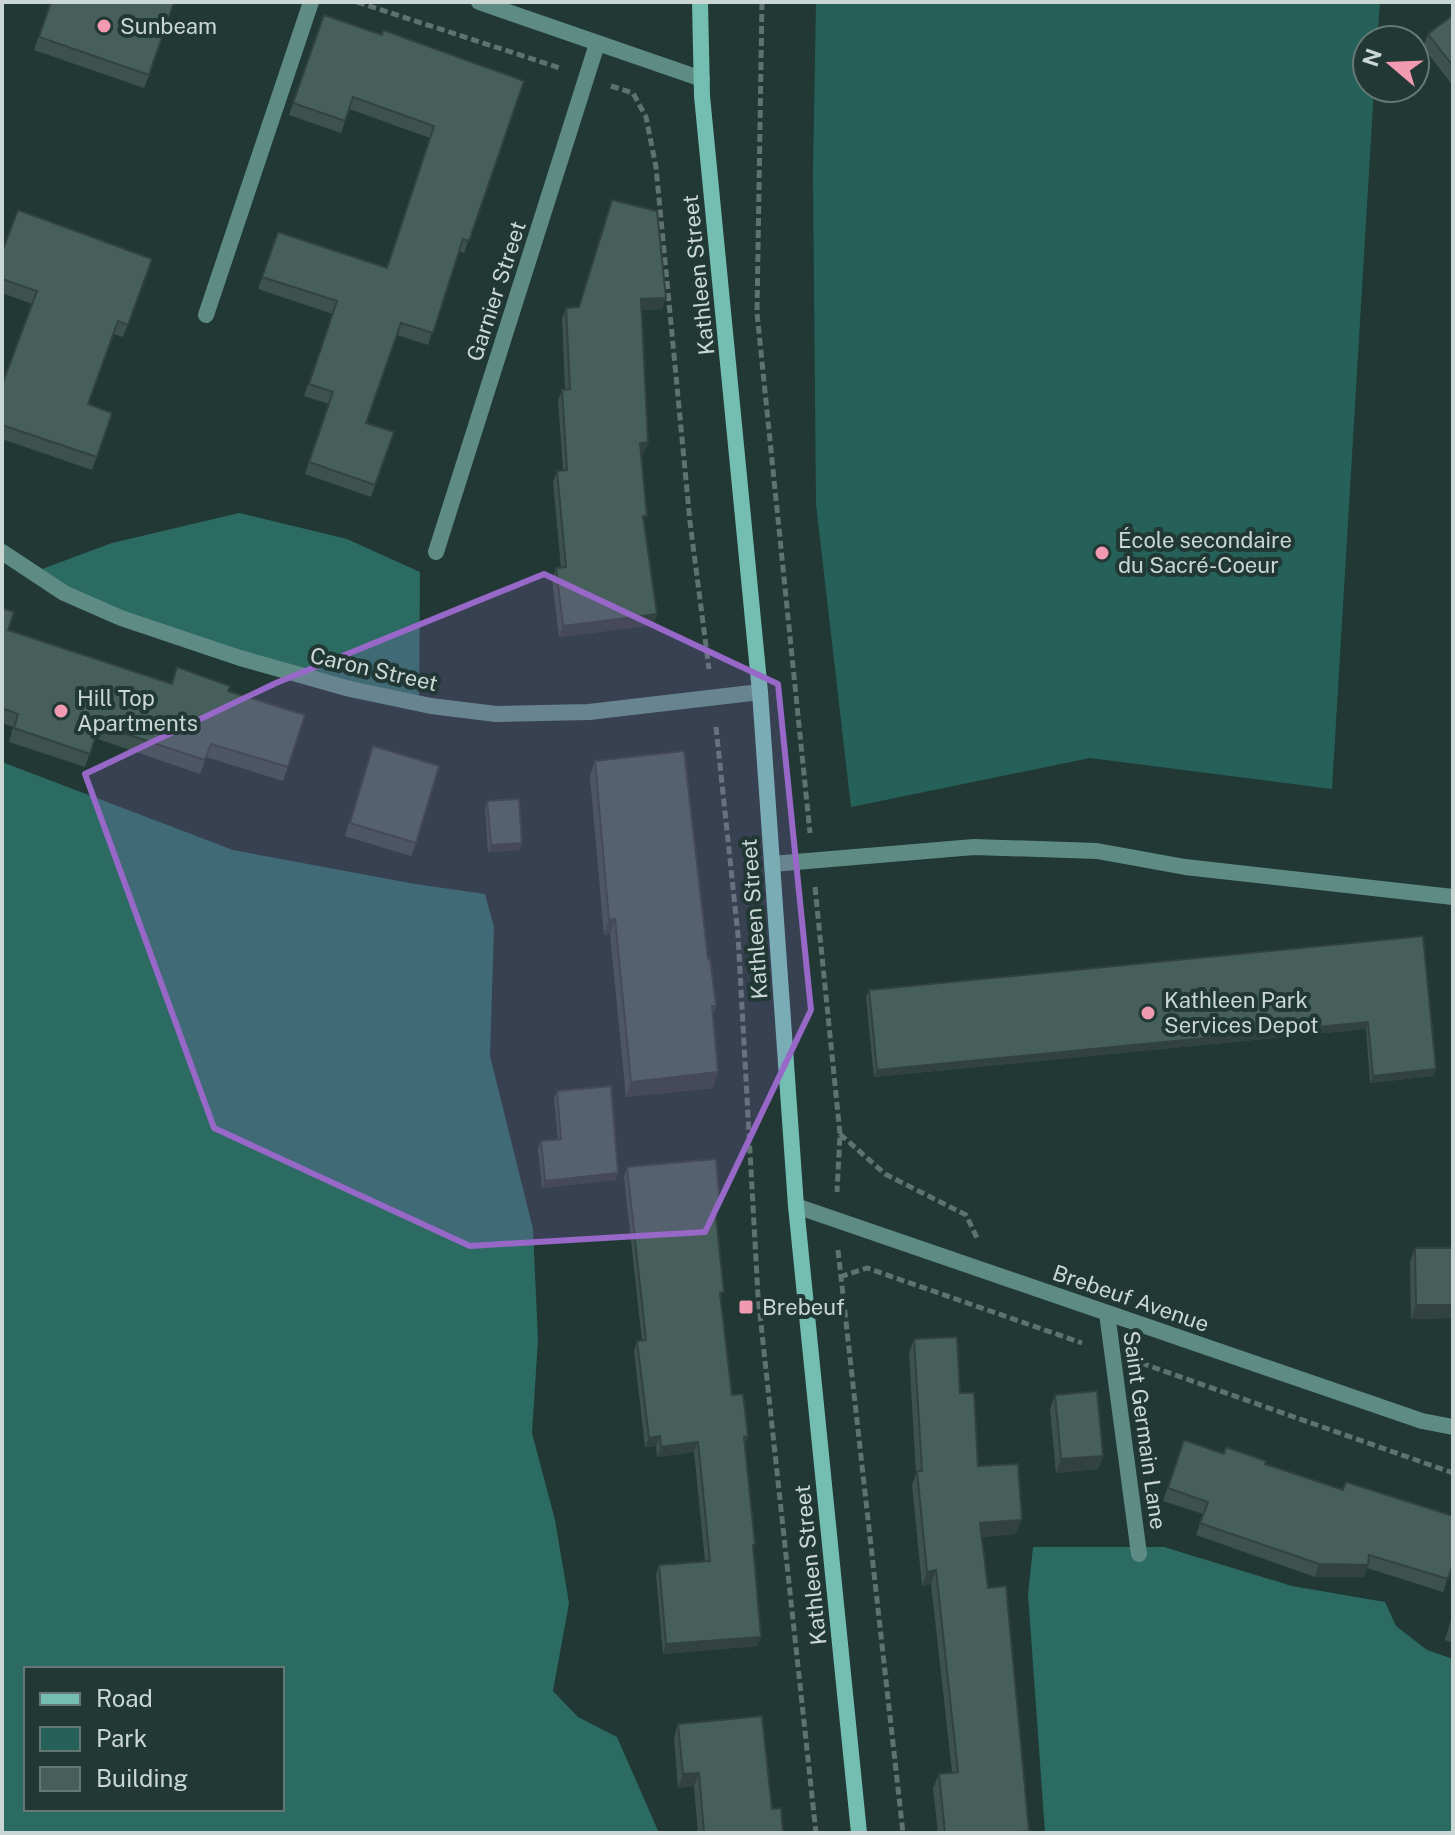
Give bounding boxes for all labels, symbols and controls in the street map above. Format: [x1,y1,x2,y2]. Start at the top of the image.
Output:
place label: Sunbeam [120,13,217,39]
marker: Sunbeam [95,17,113,35]
north arrow [1351,24,1431,104]
text: N [1357,45,1387,70]
street label: Kathleen Street [677,194,719,356]
street label: Garnier Street [461,218,531,364]
place label: École secondaire du Sacré-Coeur [1118,527,1292,578]
marker: École secondaire du Sacré-Coeur [1093,544,1111,562]
street label: Caron Street [308,642,440,696]
place label: Hill Top Apartments [77,685,198,736]
marker: Hill Top Apartments [52,702,70,720]
street label: Kathleen Street [735,838,773,1000]
place label: Kathleen Park Services Depot [1164,987,1319,1038]
marker: Kathleen Park Services Depot [1139,1004,1157,1022]
street label: Brebeuf Avenue [1049,1259,1213,1337]
place label: Brebeuf [762,1294,845,1320]
marker: Brebeuf [737,1298,755,1316]
street label: Saint Germain Lane [1118,1329,1172,1531]
street label: Kathleen Street [789,1484,831,1646]
legend [24,1667,284,1811]
text: Road [96,1684,153,1712]
text: Park [96,1724,147,1752]
text: Building [96,1764,188,1792]

